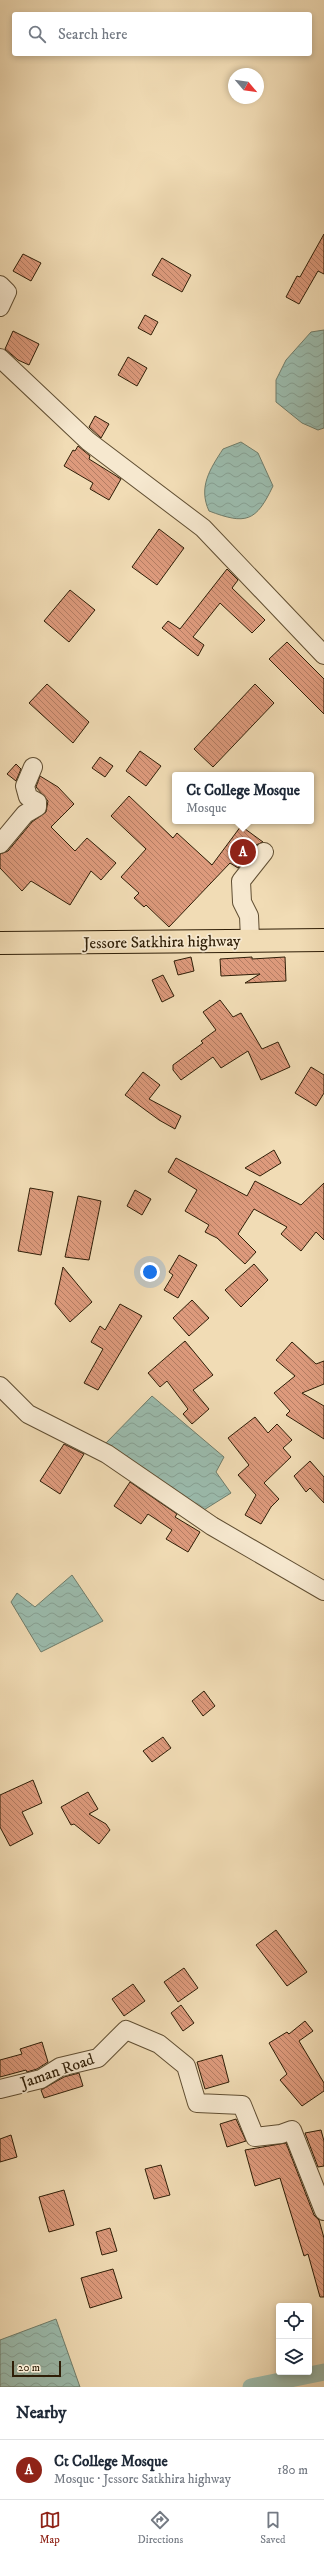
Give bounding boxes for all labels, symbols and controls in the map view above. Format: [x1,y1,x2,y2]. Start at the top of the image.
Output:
search box [12,12,312,56]
icon: search [26,23,48,45]
text: Search here [58,25,127,44]
north arrow [228,68,264,104]
popup [172,772,314,824]
text: Ct College Mosque [186,781,300,800]
text: Mosque [186,800,227,816]
pin: A [230,837,256,867]
street label: Jessore Satkhira highway [81,931,241,953]
your location [140,1262,160,1282]
street label: Jaman Road [16,2049,97,2094]
map controls [276,2303,312,2375]
button: locate [276,2303,312,2339]
button: layers [276,2339,312,2375]
scale bar [12,2359,61,2378]
text: 20 m [18,2361,40,2375]
text: Nearby [16,2402,66,2424]
text: Ct College Mosque [54,2452,168,2471]
text: A [25,2462,33,2478]
text: 180 m [277,2462,308,2478]
text: Mosque · Jessore Satkhira highway [54,2471,231,2487]
tab: Map [39,2509,61,2547]
tab: Directions [138,2509,183,2547]
tab: Saved [260,2509,285,2547]

